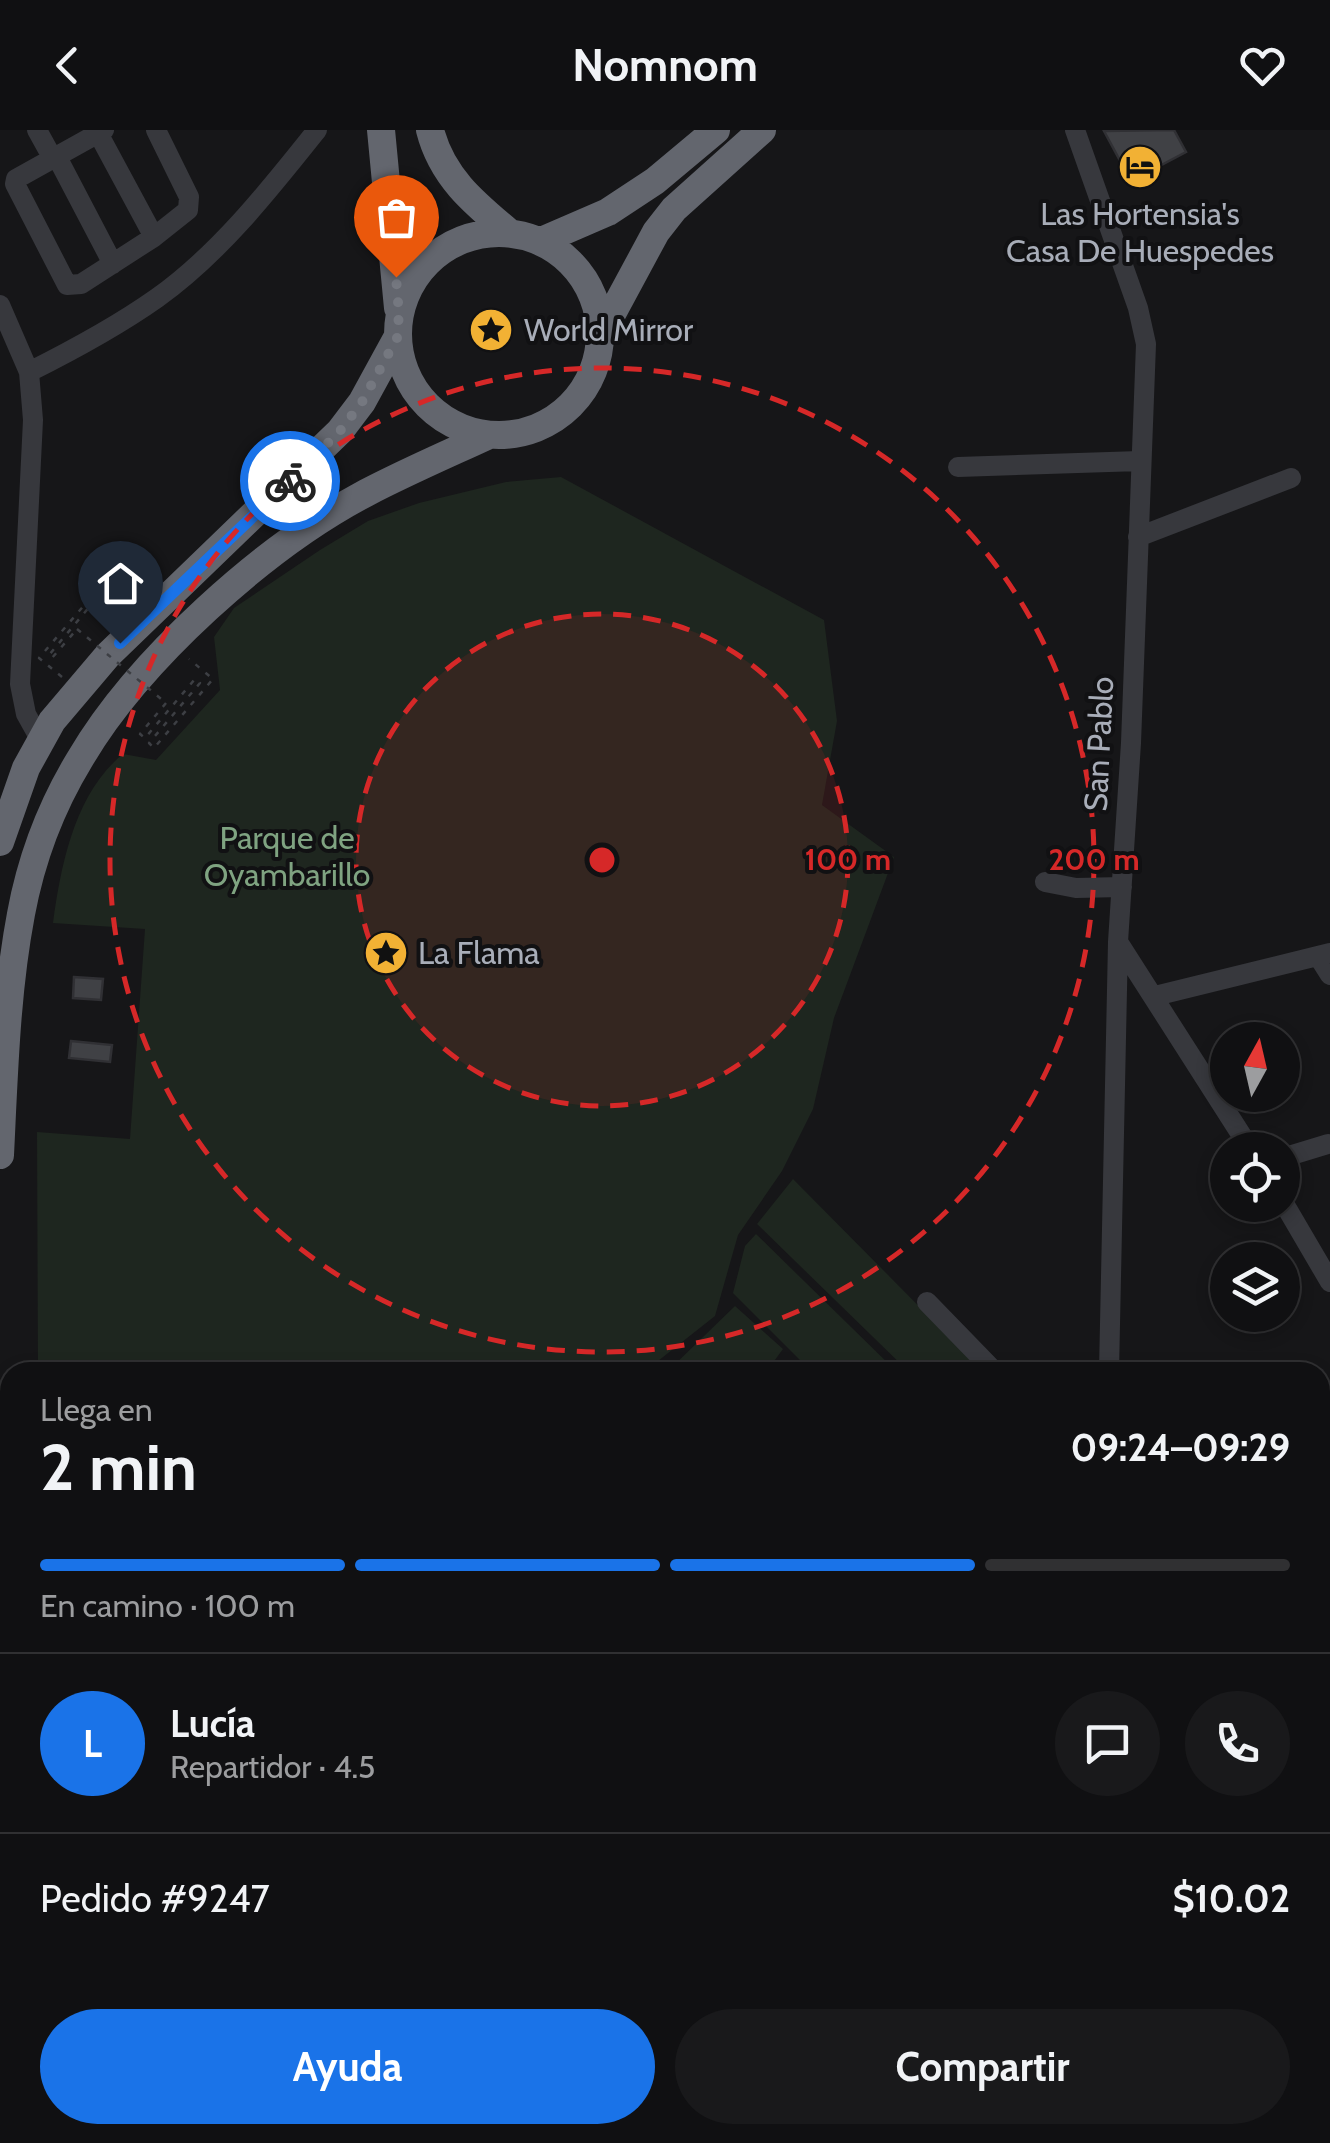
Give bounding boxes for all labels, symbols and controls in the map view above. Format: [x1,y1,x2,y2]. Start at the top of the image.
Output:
icon: back [40,38,95,93]
text: Nomnom [572,38,758,92]
icon: heart [1235,38,1290,93]
hotel icon: Las Hortensia's Casa De Huespedes [1117,144,1163,190]
pin [354,175,439,278]
icon: bag [369,190,424,245]
place label: Las Hortensia's Casa De Huespedes [1006,194,1274,270]
place icon: World Mirror [468,307,514,353]
place label: World Mirror [524,310,694,349]
courier [240,431,340,531]
icon: bike [263,454,318,509]
pin [78,541,163,644]
icon: home [93,556,148,611]
street label: San Pablo [1075,675,1122,812]
park label: Parque de Oyambarillo [204,818,370,894]
text: 100 m [805,841,891,878]
text: 200 m [1048,841,1140,878]
centre of rings [584,842,620,878]
place icon: La Flama [363,930,409,976]
place label: La Flama [418,933,540,972]
north arrow [1210,1022,1300,1112]
map controls [1210,1022,1300,1332]
button: locate [1210,1132,1300,1222]
button: layers [1210,1242,1300,1332]
text: Llega en [40,1390,153,1429]
text: 09:24–09:29 [1071,1424,1290,1471]
text: 2 min [40,1427,197,1506]
text: En camino · 100 m [40,1586,295,1625]
button: chat [1055,1691,1160,1796]
button: phone [1185,1691,1290,1796]
text: Lucía [170,1700,255,1747]
text: L [83,1720,102,1767]
text: Repartidor · 4.5 [170,1747,375,1786]
text: Pedido #9247 [40,1875,270,1922]
text: $10.02 [1173,1875,1290,1922]
button: Ayuda [40,2009,655,2124]
button: Compartir [675,2009,1290,2124]

